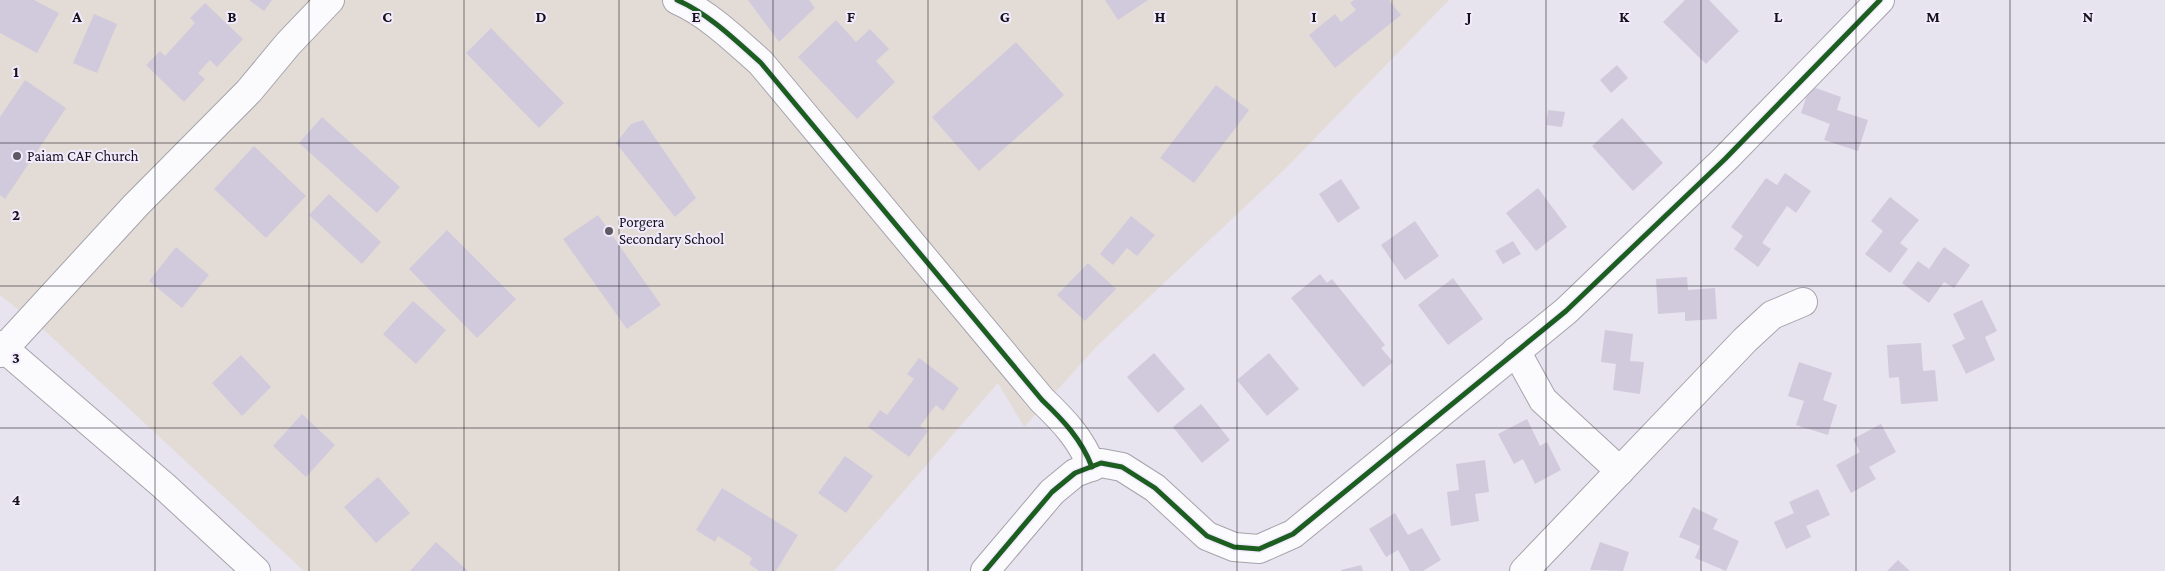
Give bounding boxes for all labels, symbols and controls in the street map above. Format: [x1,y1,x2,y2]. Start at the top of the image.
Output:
text: A [71,8,82,25]
text: B [227,8,237,25]
text: C [382,8,392,25]
text: D [535,8,547,25]
text: E [691,8,701,25]
text: F [847,8,856,25]
text: G [1000,8,1010,25]
text: H [1155,8,1166,25]
text: I [1311,8,1317,25]
text: J [1464,8,1472,25]
text: K [1619,8,1630,25]
text: L [1774,8,1783,25]
text: M [1926,8,1940,25]
text: N [2083,8,2094,25]
text: 1 [13,63,19,80]
place label: Paiam CAF Church [27,148,139,164]
marker: Paiam CAF Church [11,150,23,162]
text: 2 [12,206,20,223]
place label: Porgera Secondary School [619,214,724,248]
marker: Porgera Secondary School [603,225,615,237]
text: 3 [12,349,20,366]
text: 4 [12,491,21,508]

